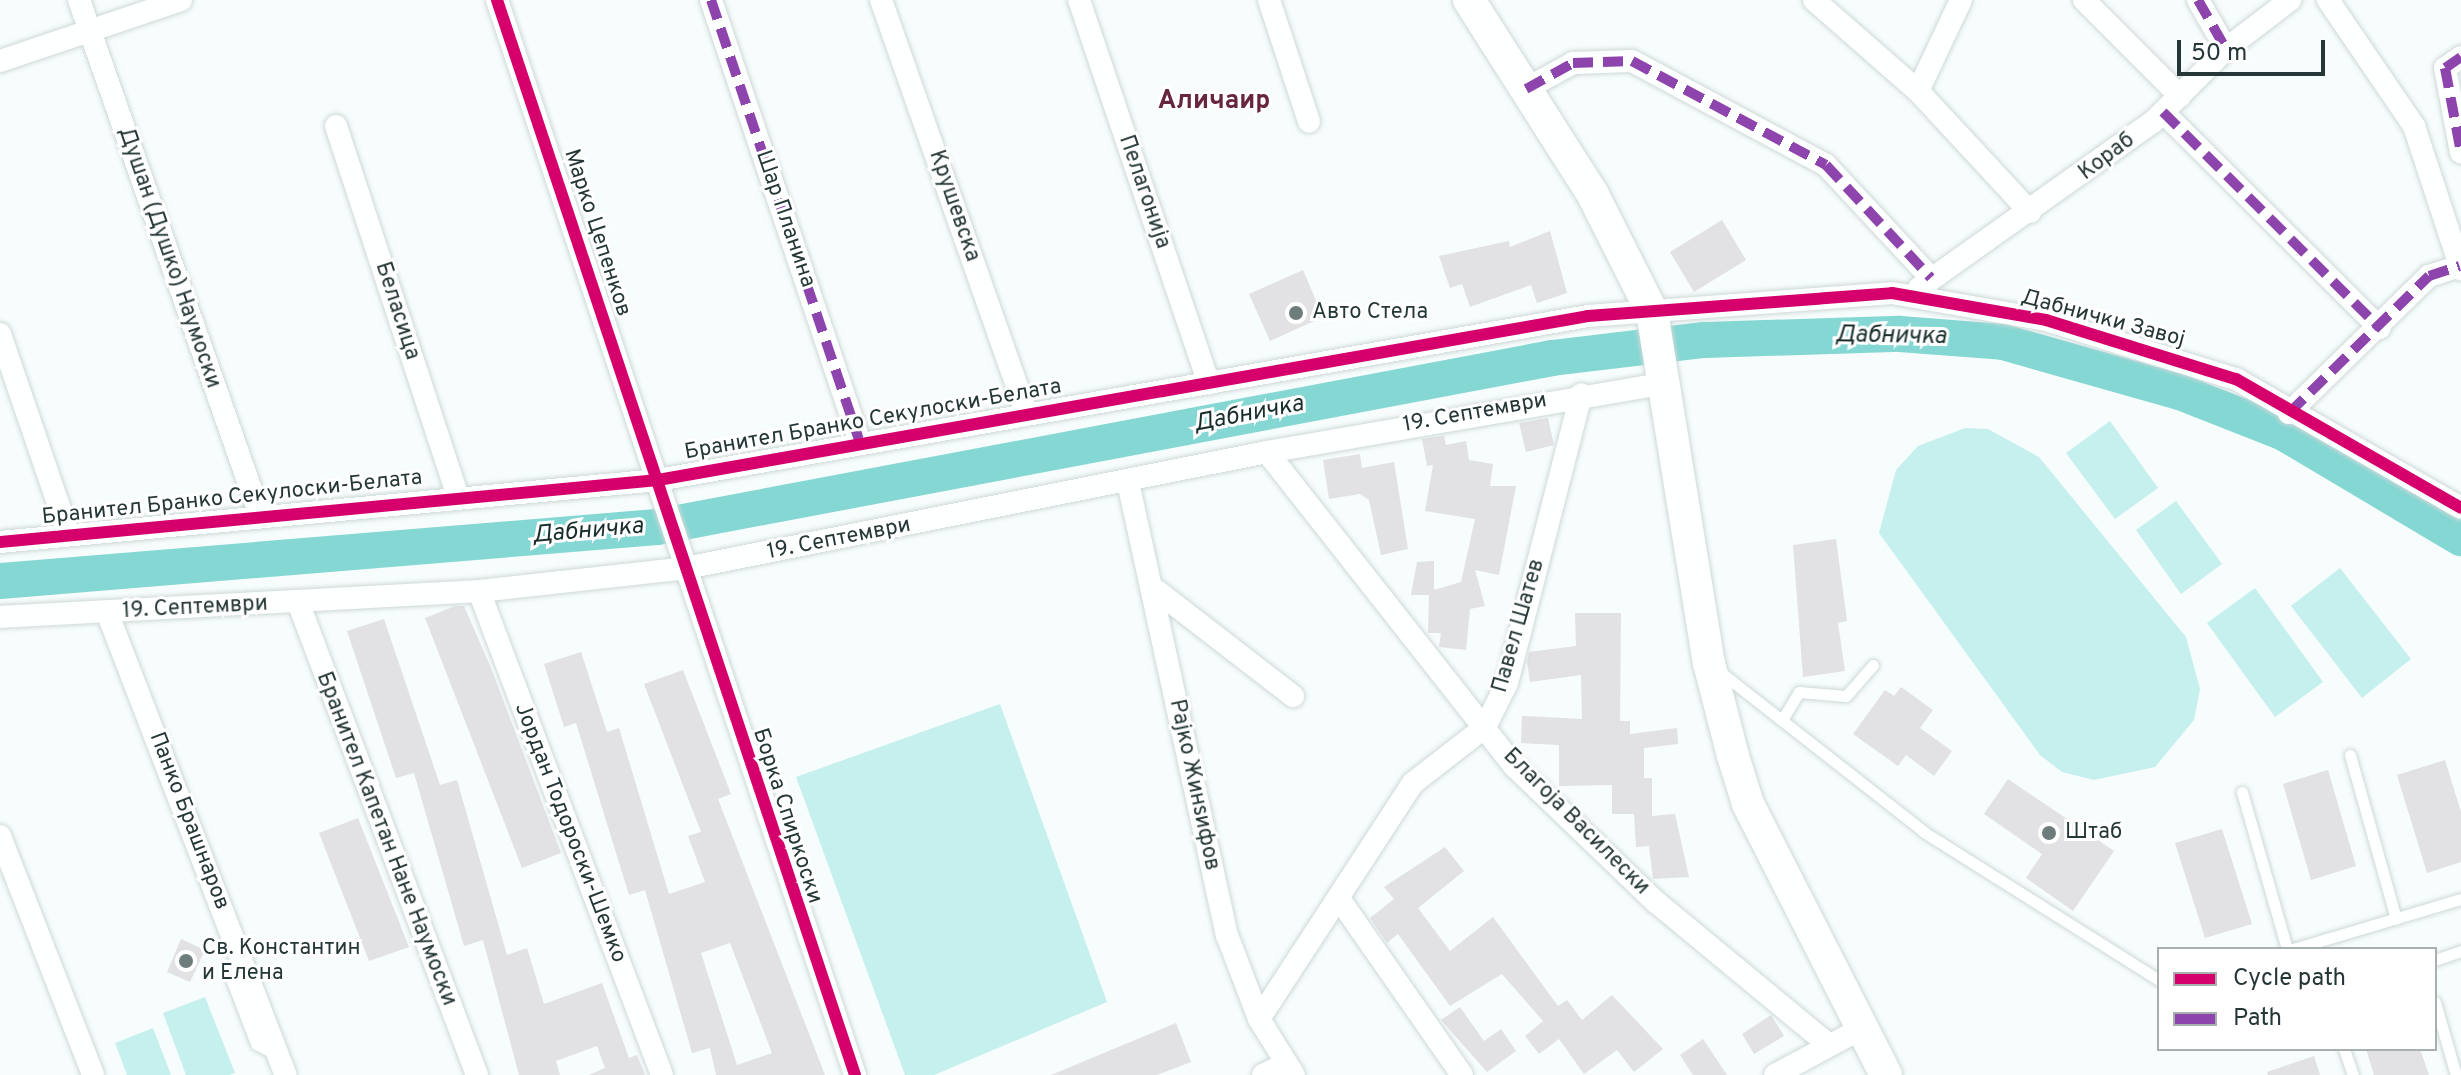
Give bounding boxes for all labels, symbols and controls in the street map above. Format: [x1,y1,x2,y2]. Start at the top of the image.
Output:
scale bar [2181,24,2329,74]
text: 50 m [2191,39,2247,69]
district label: Аличаир [1158,86,1270,118]
street label: Душан (Душко) Наумоски [112,124,226,392]
street label: Кораб [2074,128,2140,186]
street label: Пелагонија [1112,132,1176,252]
street label: Марко Цепенков [558,146,636,320]
street label: Шар Планина [749,147,821,291]
street label: Крушевска [923,147,985,265]
street label: Беласица [369,259,425,363]
street label: Дабнички Завој [2018,284,2188,354]
place label: Авто Стела [1312,300,1428,326]
marker: Авто Стела [1287,304,1305,322]
water label: Дабничка [1835,322,1947,352]
street label: Бранител Бранко Секулоски-Белата [682,374,1064,466]
street label: 19. Септември [1401,387,1549,439]
water label: Дабничка [1192,390,1306,440]
street label: Бранител Бранко Секулоски-Белата [41,465,423,531]
street label: 19. Септември [765,512,913,566]
water label: Дабничка [531,513,645,551]
street label: Павел Шатев [1487,556,1551,696]
street label: 19. Септември [122,591,268,625]
street label: Бранител Капетан Нане Наумоски [310,668,462,1010]
street label: Рајко Жинѕифов [1163,697,1225,873]
street label: Јордан Тодороски-Шемко [508,699,632,967]
street label: Борка Спиркоски [746,725,828,907]
street label: Панко Брашнаров [143,729,235,913]
street label: Благоја Василески [1497,743,1655,901]
place label: Штаб [2065,820,2122,846]
marker: Штаб [2040,824,2058,842]
place label: Св. Константин и Елена [202,935,361,986]
legend [2157,947,2437,1051]
marker: Св. Константин и Елена [177,952,195,970]
text: Cycle path [2233,964,2346,994]
text: Path [2233,1004,2282,1034]

